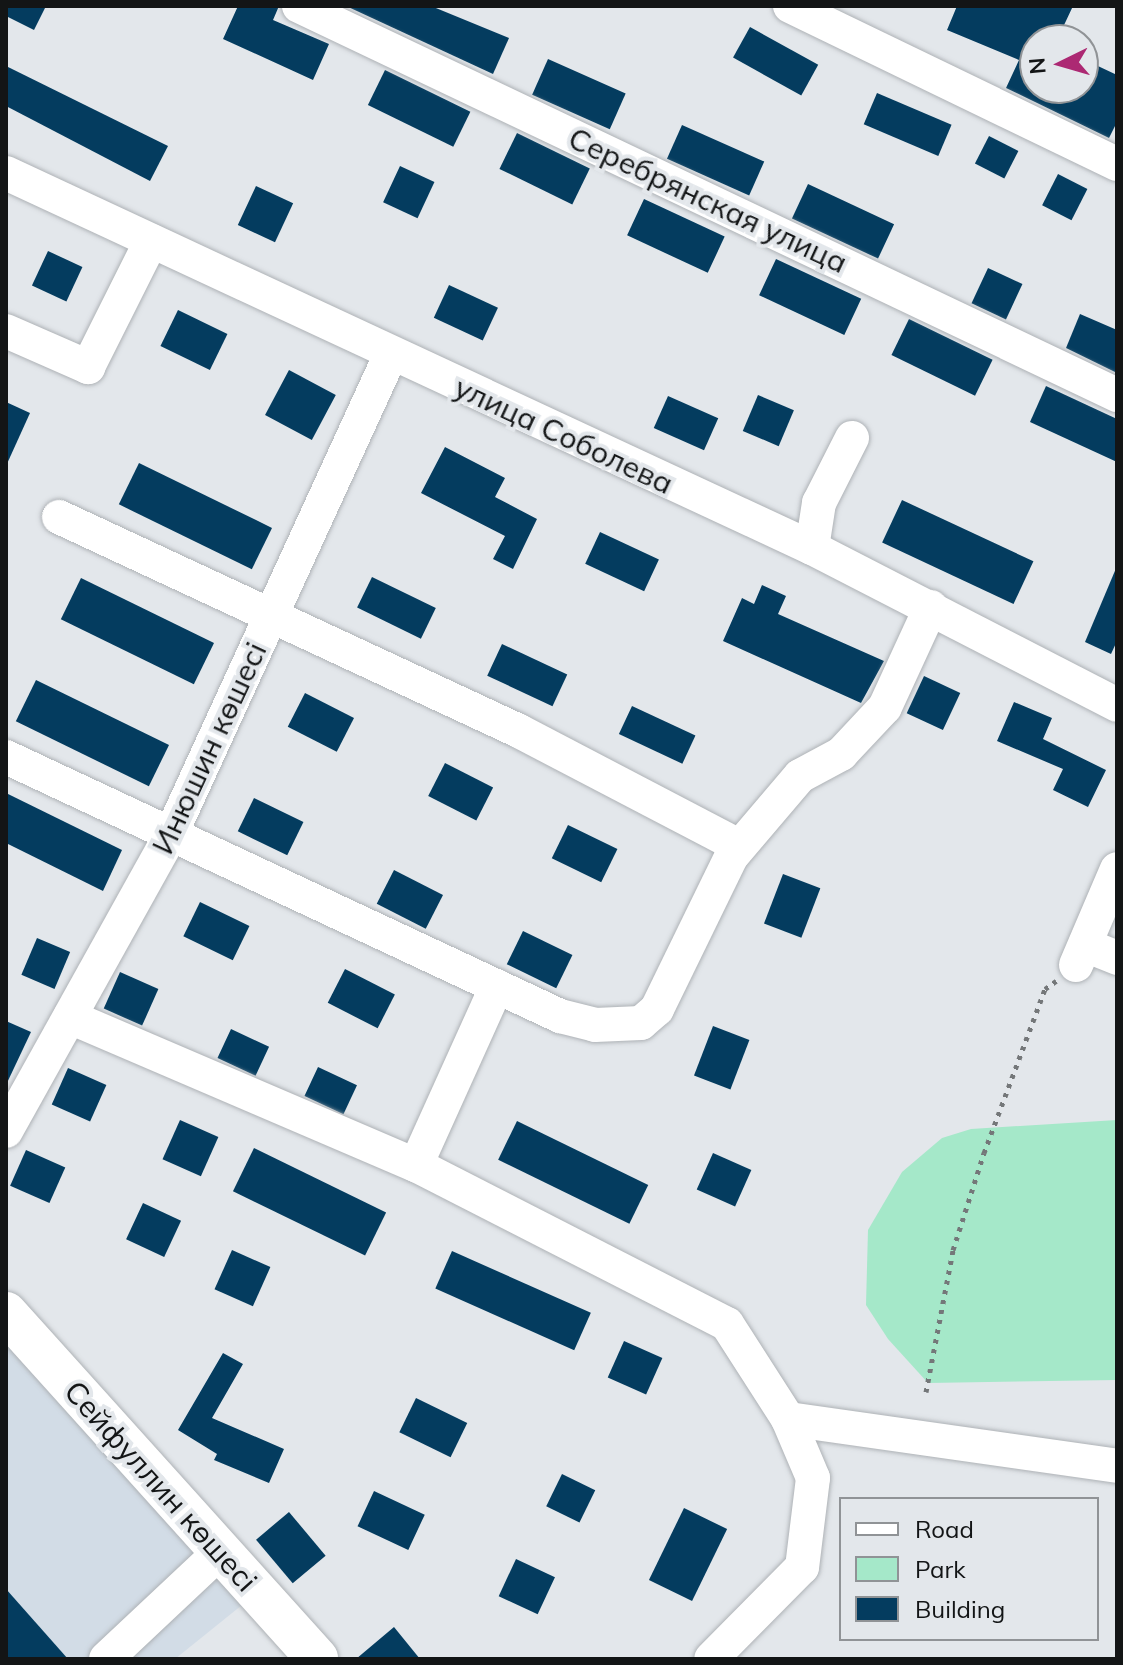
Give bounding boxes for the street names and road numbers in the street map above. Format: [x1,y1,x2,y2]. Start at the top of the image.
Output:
street label: Серебрянская улица [563,120,853,280]
street label: улица Соболева [449,369,679,501]
street label: Инюшин көшесі [144,636,274,860]
street label: Сейфуллин көшесі [57,1373,265,1599]

